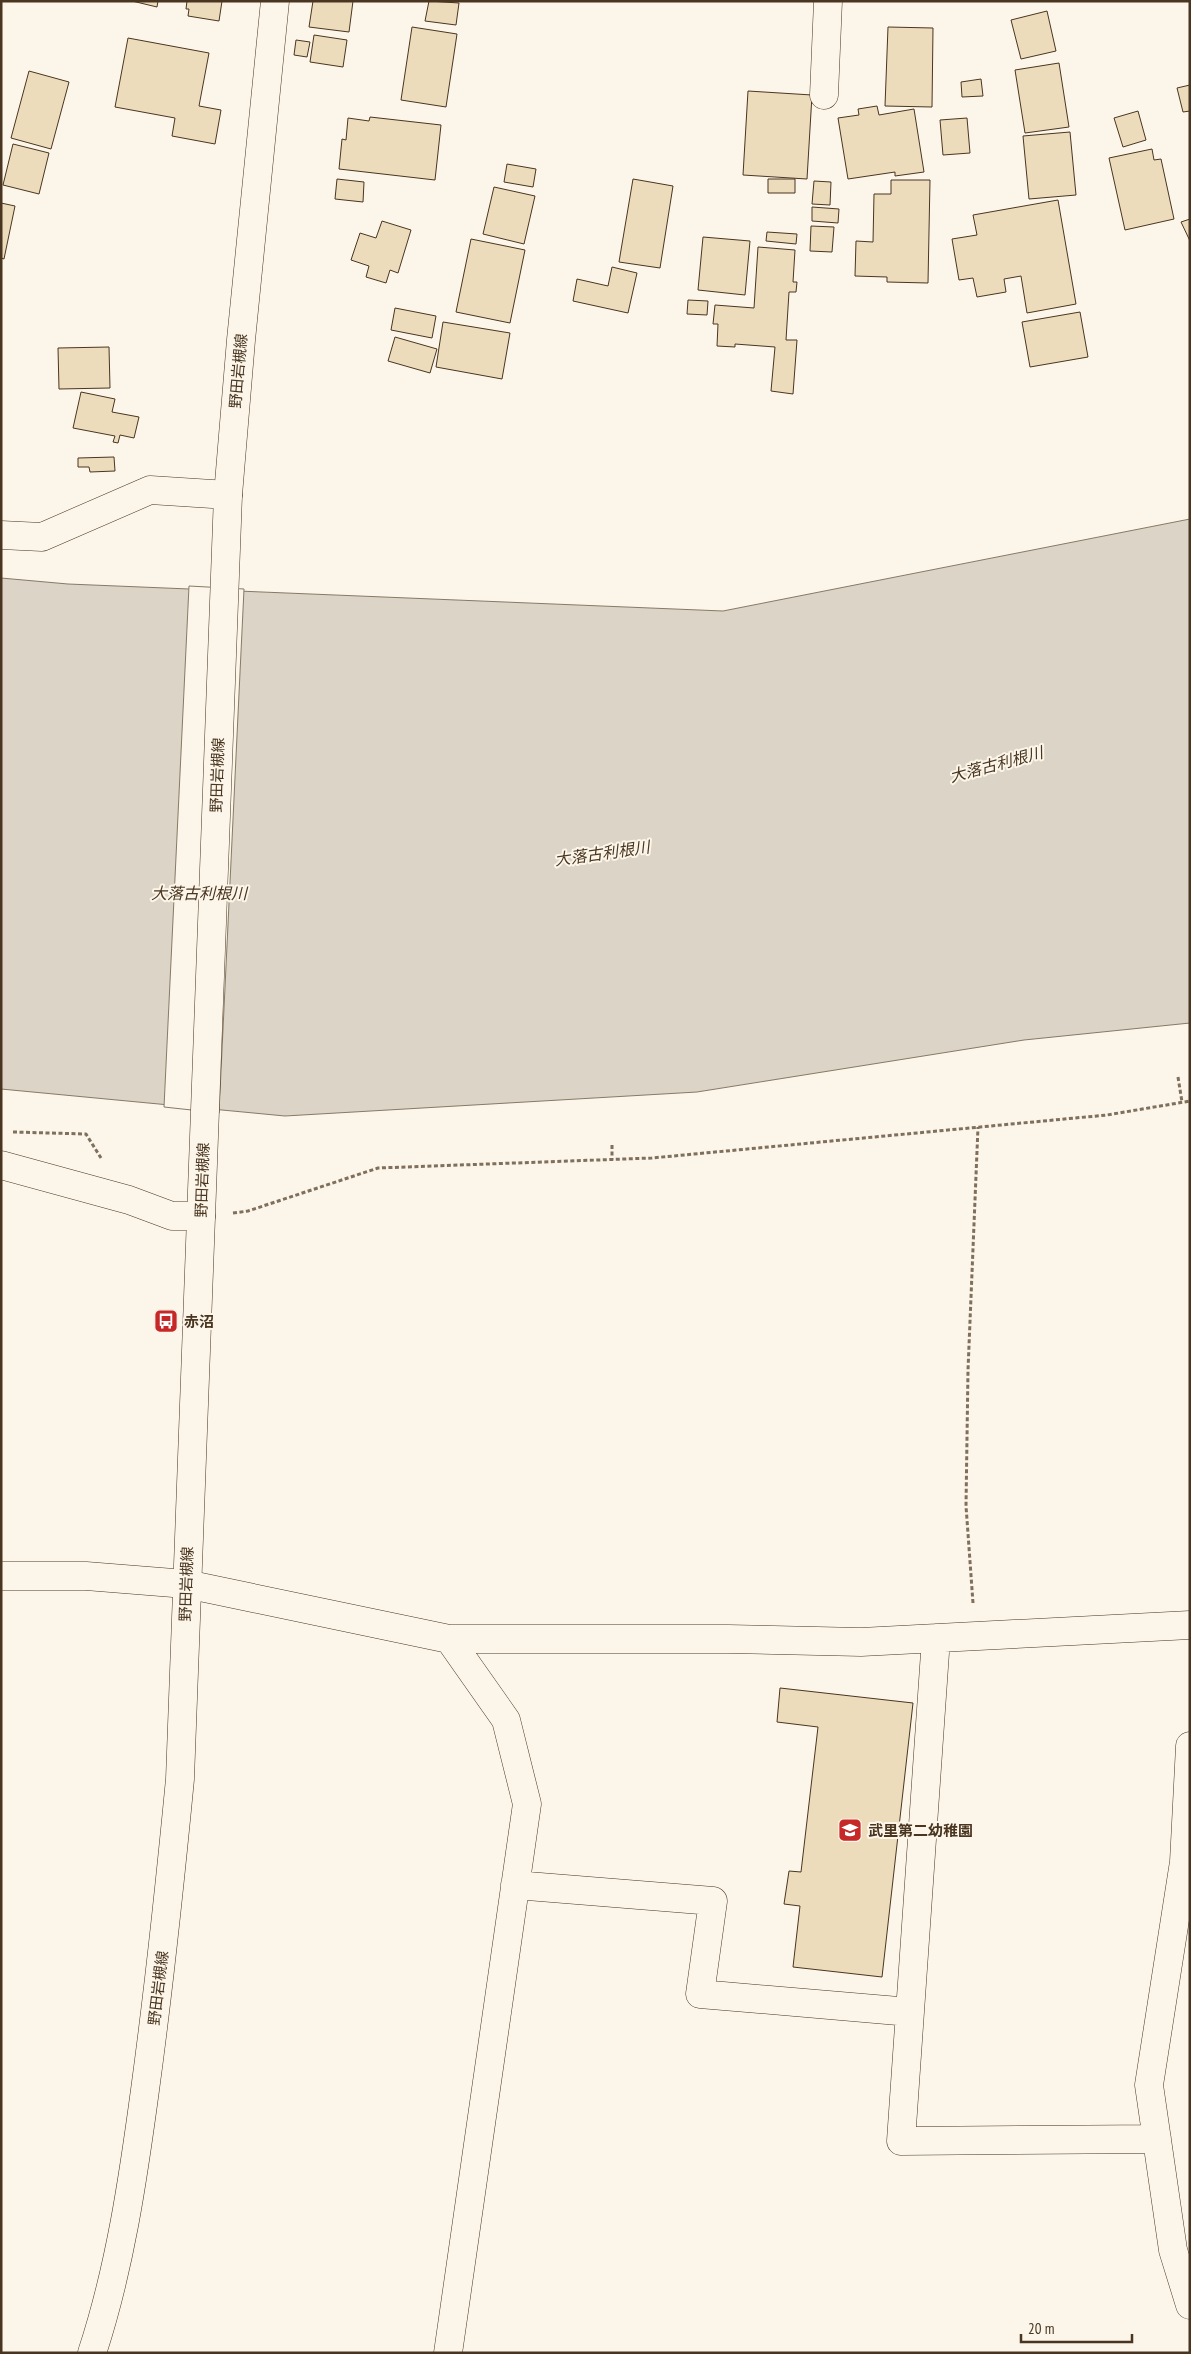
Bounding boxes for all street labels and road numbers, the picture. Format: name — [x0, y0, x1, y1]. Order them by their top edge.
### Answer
street label: 野田岩槻線 — [225, 333, 251, 409]
street label: 野田岩槻線 — [206, 737, 228, 813]
street label: 野田岩槻線 — [191, 1142, 213, 1218]
street label: 野田岩槻線 — [175, 1546, 197, 1622]
street label: 野田岩槻線 — [144, 1950, 172, 2026]

